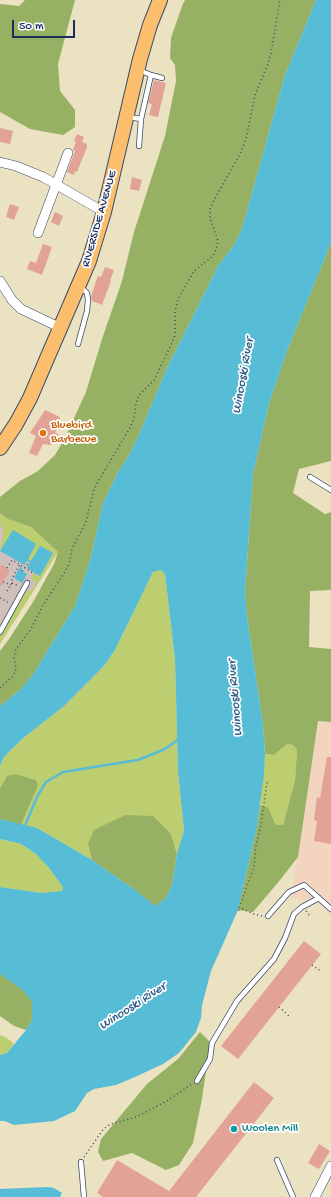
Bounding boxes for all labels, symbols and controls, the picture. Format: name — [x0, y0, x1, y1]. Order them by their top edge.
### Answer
scale bar — [14, 12, 77, 38]
text: 50 m — [19, 20, 44, 34]
street label: RIVERSIDE AVENUE — [79, 169, 121, 269]
water label: Winooski River — [230, 337, 258, 415]
place label: Bluebird Barbecue — [51, 419, 96, 447]
marker: Bluebird Barbecue — [38, 428, 48, 438]
water label: Winooski River — [225, 659, 247, 737]
water label: Winooski River — [97, 980, 169, 1034]
place label: Woolen Mill — [242, 1122, 298, 1136]
marker: Woolen Mill — [229, 1124, 239, 1134]

